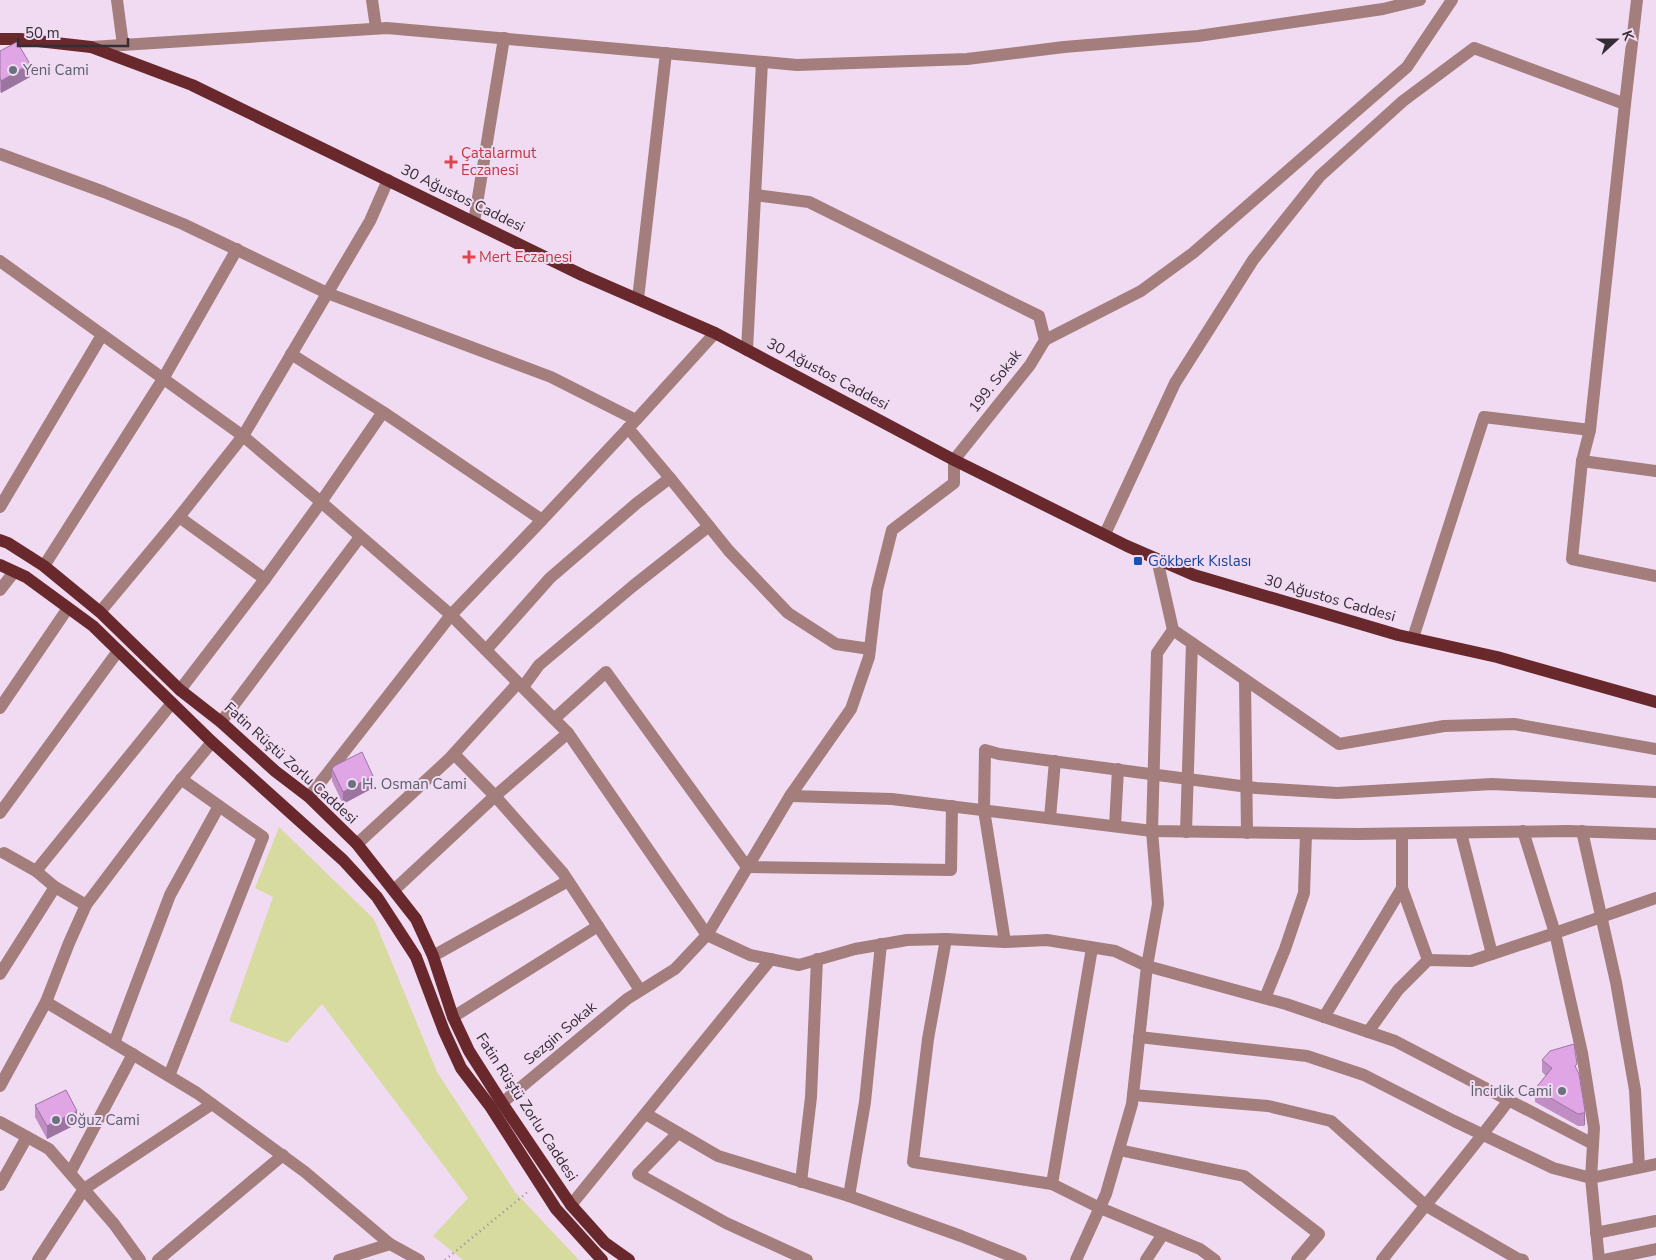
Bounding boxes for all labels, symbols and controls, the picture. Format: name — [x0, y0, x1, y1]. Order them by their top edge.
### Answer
scale bar — [18, 15, 128, 47]
north arrow — [1591, 15, 1641, 65]
text: 50 m — [25, 23, 60, 43]
text: K — [1617, 28, 1638, 44]
place label: Yeni Cami — [22, 60, 89, 80]
marker: Yeni Cami — [7, 64, 19, 76]
place label: Çatalarmut Eczanesi — [461, 143, 537, 180]
marker: Çatalarmut Eczanesi — [445, 156, 457, 168]
street label: 30 Ağustos Caddesi — [398, 159, 528, 237]
place label: Mert Eczanesi — [479, 247, 572, 267]
marker: Mert Eczanesi — [463, 251, 475, 263]
street label: 30 Ağustos Caddesi — [763, 333, 893, 415]
street label: 199. Sokak — [964, 345, 1026, 417]
place label: Gökberk Kıslası — [1148, 551, 1251, 571]
marker: Gökberk Kıslası — [1132, 555, 1144, 567]
street label: 30 Ağustos Caddesi — [1262, 570, 1398, 626]
street label: Fatin Rüştü Zorlu Caddesi — [220, 698, 362, 828]
place label: H. Osman Cami — [362, 774, 467, 794]
marker: H. Osman Cami — [346, 778, 358, 790]
street label: Sezgin Sokak — [519, 996, 601, 1069]
street label: Fatin Rüştü Zorlu Caddesi — [471, 1029, 583, 1185]
place label: İncirlik Cami — [1470, 1081, 1552, 1101]
marker: İncirlik Cami — [1556, 1085, 1568, 1097]
place label: Oğuz Cami — [66, 1110, 140, 1130]
marker: Oğuz Cami — [50, 1114, 62, 1126]

